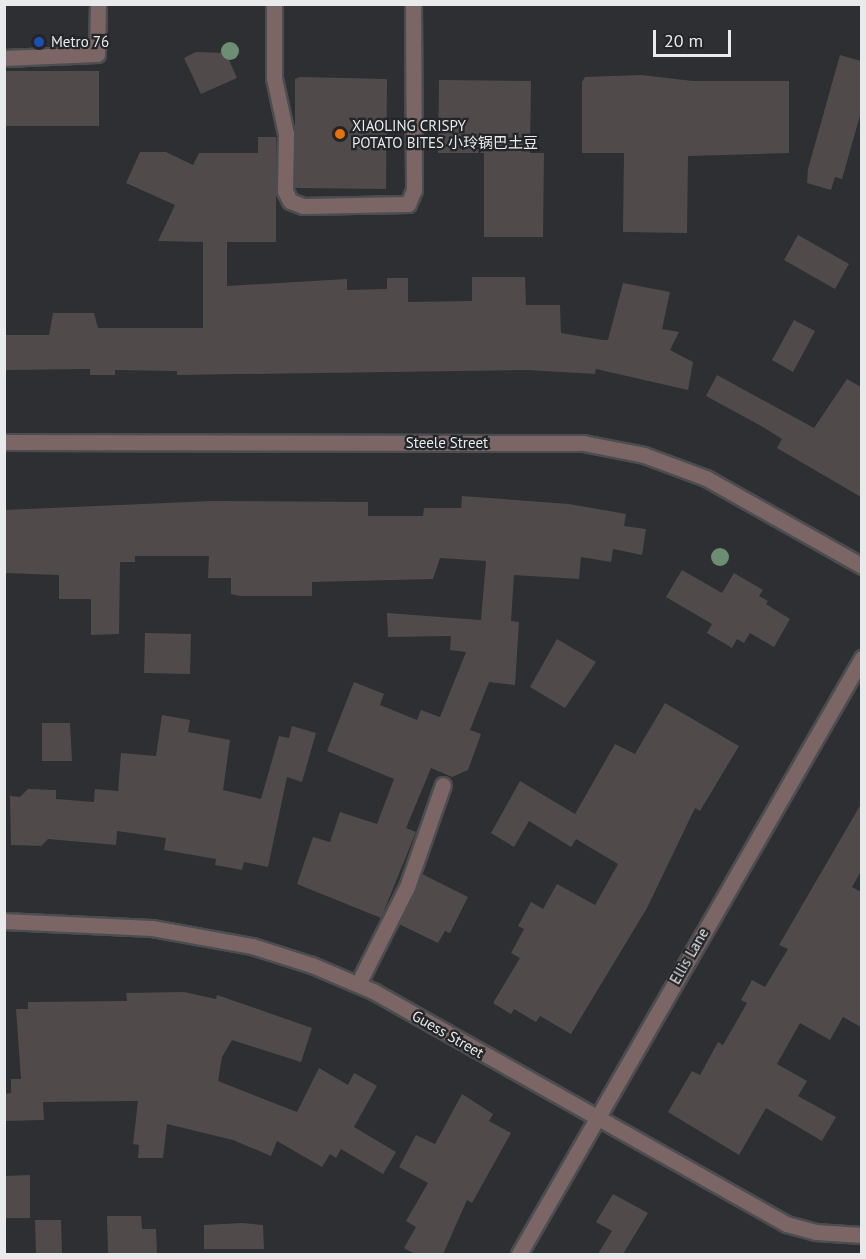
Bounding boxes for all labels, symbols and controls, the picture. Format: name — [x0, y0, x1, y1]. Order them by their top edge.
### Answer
scale bar — [656, 18, 734, 56]
text: 20 m — [664, 29, 703, 52]
place label: Metro 76 — [51, 33, 109, 51]
marker: Metro 76 — [32, 35, 46, 49]
place label: XIAOLING CRISPY POTATO BITES 小玲锅巴土豆 — [352, 116, 538, 151]
marker: XIAOLING CRISPY POTATO BITES 小玲锅巴土豆 — [333, 127, 347, 141]
street label: Steele Street — [406, 434, 488, 452]
street label: Ellis Lane — [666, 925, 712, 987]
street label: Guess Street — [409, 1006, 487, 1062]

